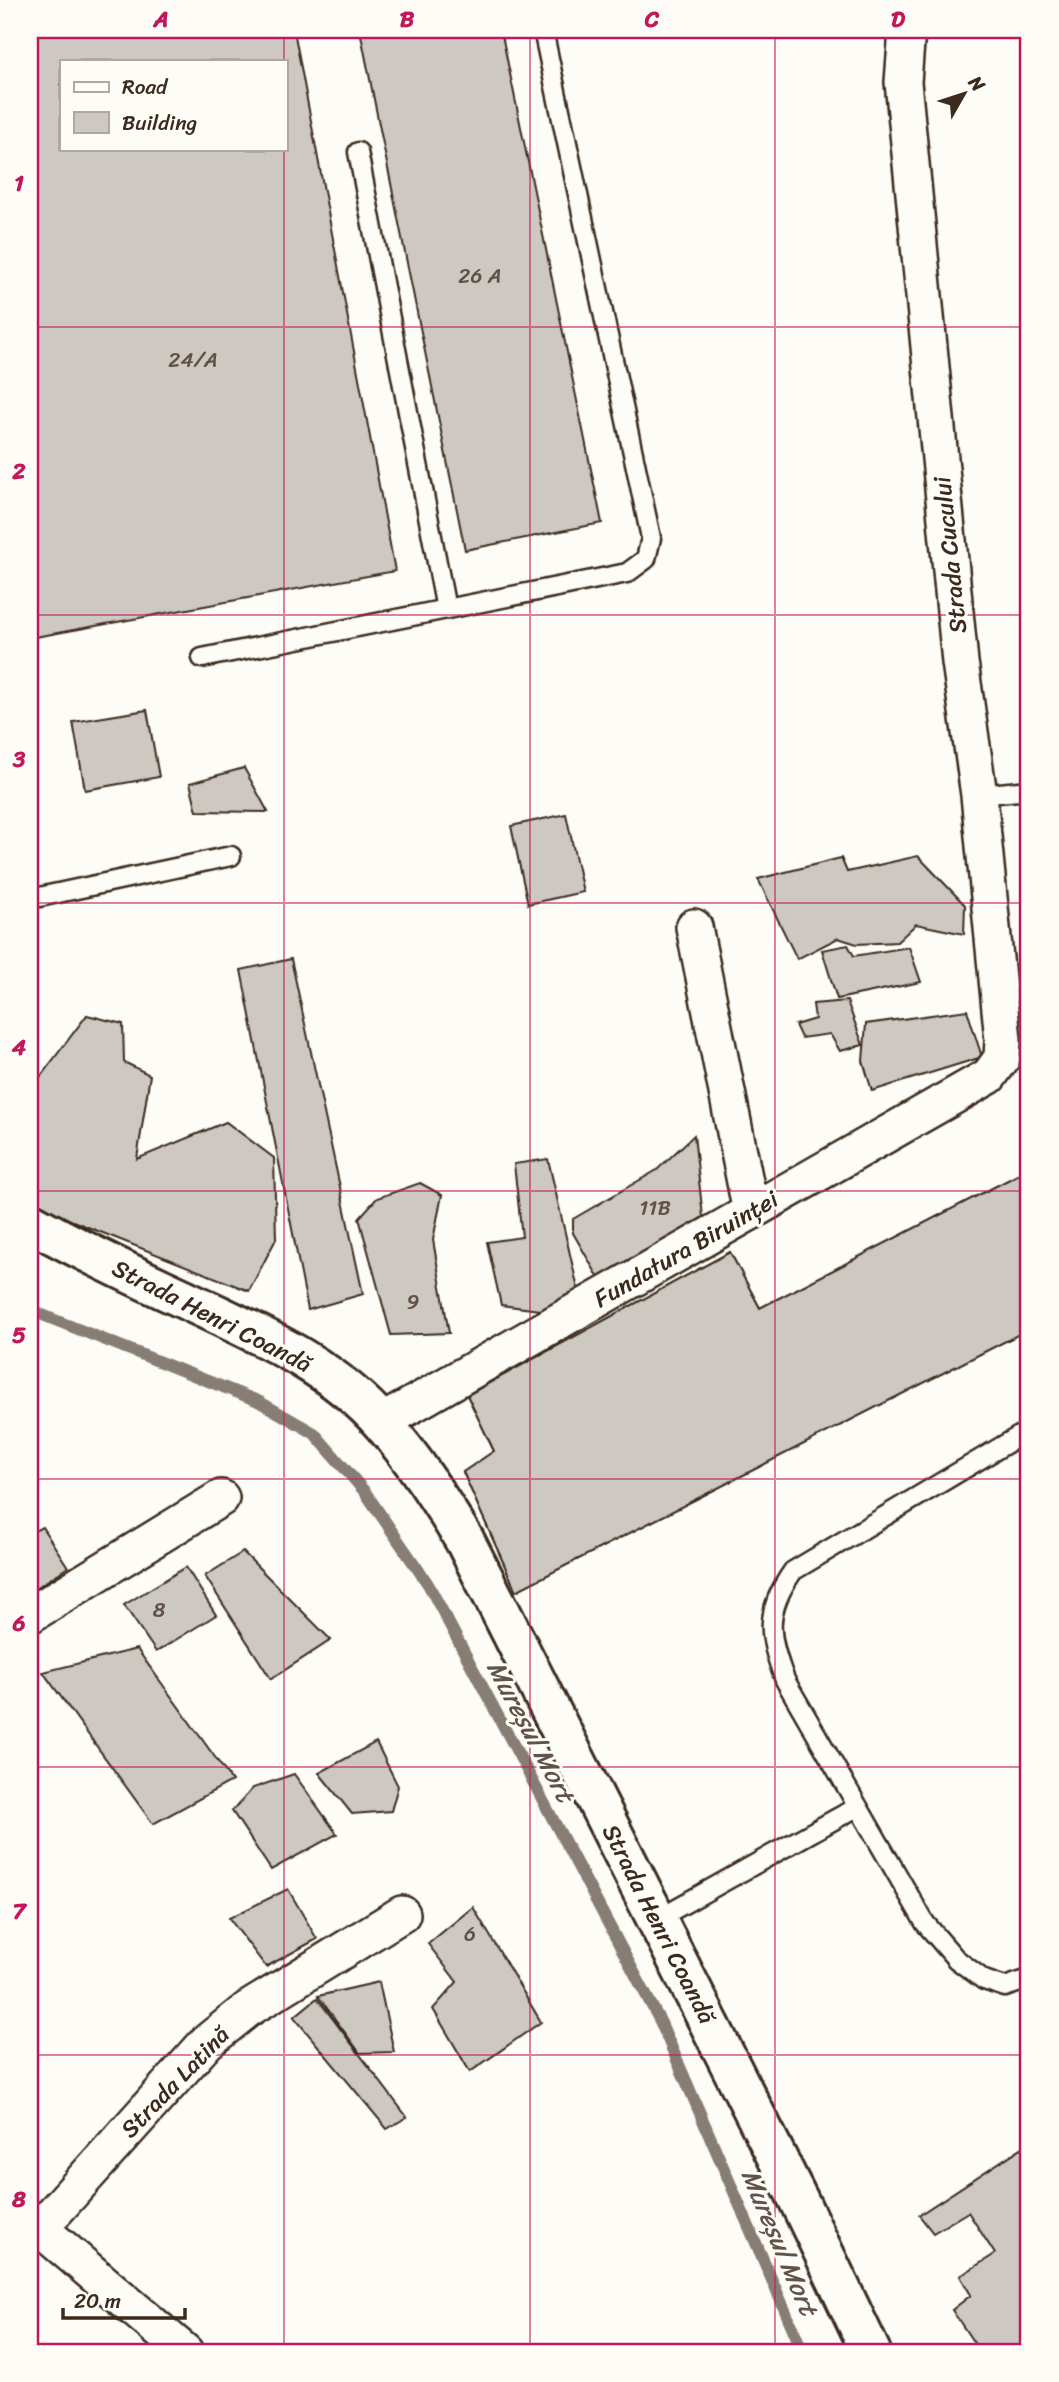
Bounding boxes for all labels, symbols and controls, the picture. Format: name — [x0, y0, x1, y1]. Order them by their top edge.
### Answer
text: A — [152, 0, 169, 40]
text: B — [400, 0, 415, 40]
text: C — [644, 0, 660, 40]
text: D — [891, 0, 906, 40]
legend — [60, 60, 287, 150]
north arrow — [930, 60, 1000, 130]
text: N — [959, 67, 994, 100]
text: Road — [122, 68, 169, 106]
text: Building — [122, 104, 198, 142]
text: 1 — [14, 163, 24, 204]
house number: 26 A — [458, 257, 502, 295]
house number: 24/A — [168, 341, 218, 379]
text: 2 — [11, 451, 26, 492]
street label: Strada Cucului — [921, 474, 979, 635]
text: 3 — [12, 739, 26, 780]
text: 4 — [11, 1027, 27, 1068]
street label: Fundatura Biruinței — [586, 1179, 787, 1319]
house number: 11B — [639, 1189, 671, 1227]
street label: Strada Henri Coandă — [105, 1247, 320, 1385]
house number: 9 — [407, 1283, 420, 1321]
text: 5 — [12, 1315, 26, 1356]
house number: 8 — [153, 1591, 166, 1629]
text: 6 — [11, 1603, 26, 1644]
water label: Mureșul Mort — [474, 1651, 589, 1813]
street label: Strada Henri Coandă — [590, 1817, 728, 2032]
text: 7 — [12, 1891, 27, 1932]
house number: 6 — [464, 1915, 476, 1953]
street label: Strada Latină — [110, 2015, 241, 2148]
water label: Mureșul Mort — [728, 2161, 833, 2325]
text: 8 — [11, 2179, 26, 2220]
scale bar — [63, 2277, 186, 2321]
text: 20 m — [74, 2282, 121, 2320]

